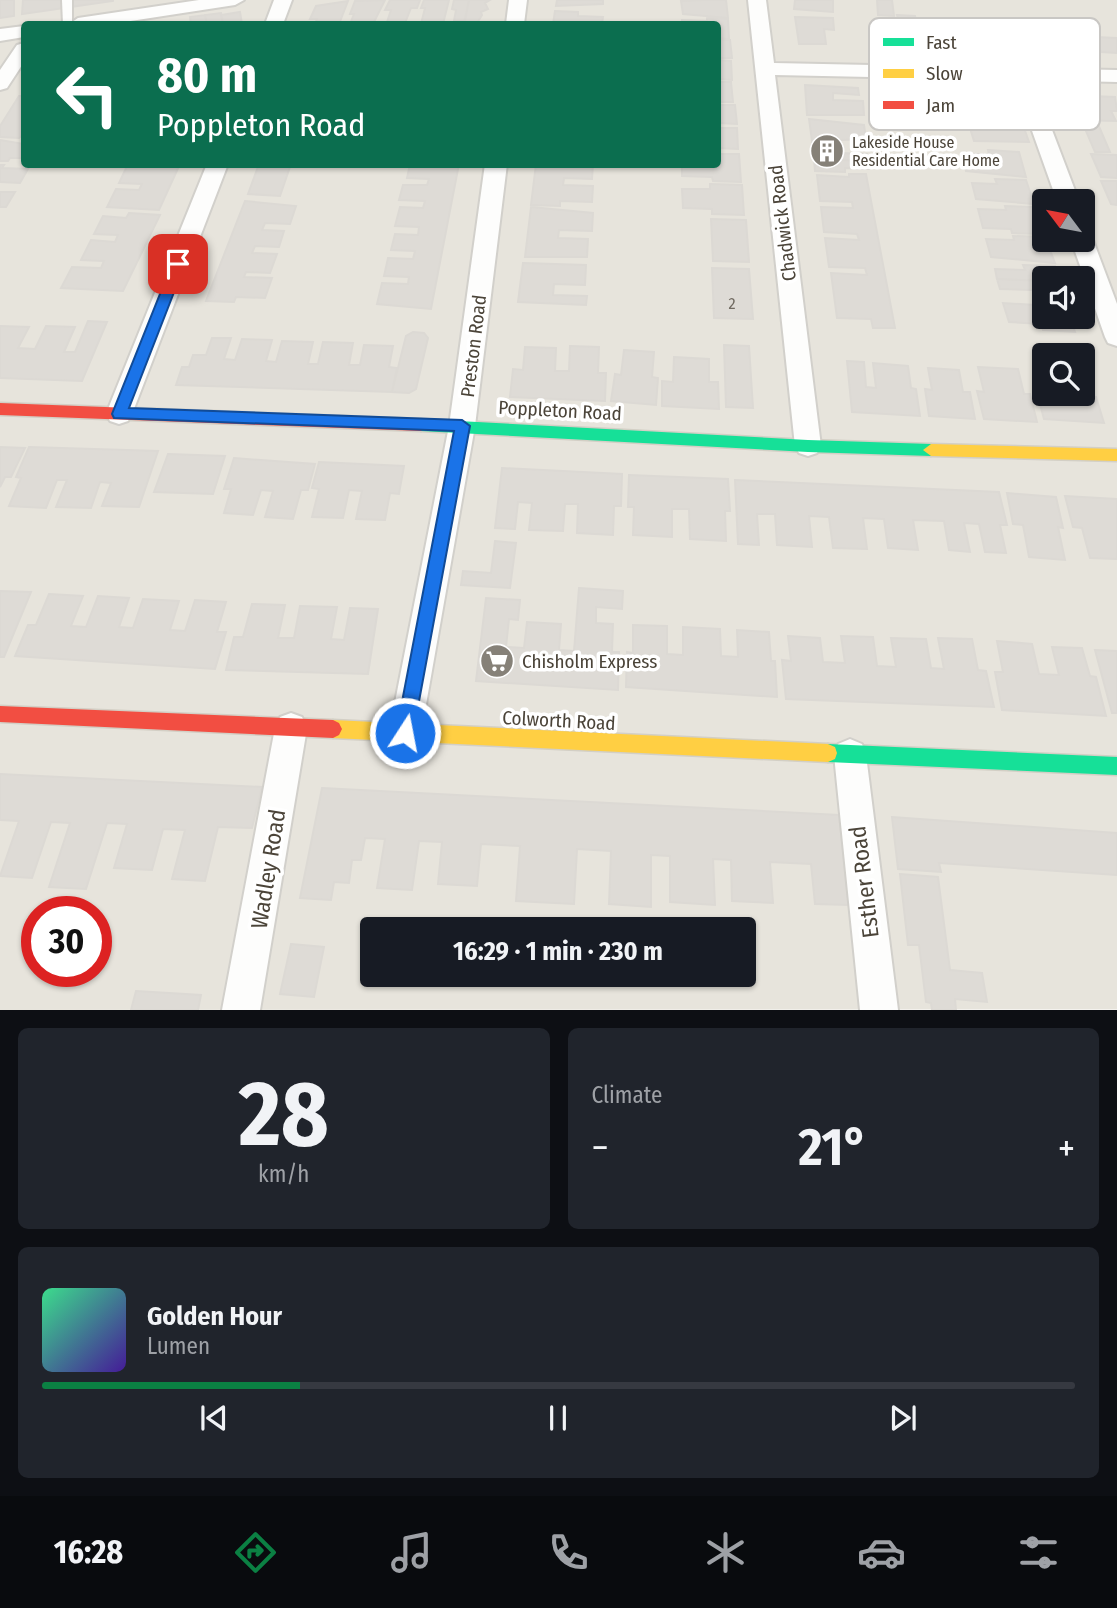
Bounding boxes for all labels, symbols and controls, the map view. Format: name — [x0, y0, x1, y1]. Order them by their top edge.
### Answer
legend — [869, 18, 1100, 130]
text: Fast — [926, 31, 957, 54]
text: 80 m — [157, 46, 257, 105]
icon: left — [42, 49, 133, 140]
text: Slow — [926, 62, 963, 85]
text: Jam — [926, 94, 955, 117]
text: Poppleton Road — [157, 106, 365, 144]
building icon: Lakeside House Residential Care Home — [808, 132, 846, 170]
place label: Lakeside House Residential Care Home — [852, 133, 1000, 170]
street label: Chadwick Road — [764, 163, 801, 282]
north arrow — [1032, 189, 1096, 252]
map controls — [1032, 189, 1095, 406]
pin — [148, 234, 208, 294]
icon: arrive — [159, 245, 197, 283]
button: sound — [1032, 266, 1095, 329]
street label: Preston Road — [456, 294, 491, 399]
house number: 2 — [728, 294, 736, 313]
button: search — [1032, 343, 1095, 406]
street label: Poppleton Road — [498, 396, 622, 425]
supermarket icon: Chisholm Express — [478, 642, 516, 680]
place label: Chisholm Express — [522, 650, 657, 673]
position arrow — [368, 696, 442, 770]
street label: Colworth Road — [502, 706, 616, 735]
street label: Wadley Road — [245, 807, 291, 931]
street label: Esther Road — [843, 824, 885, 940]
speed limit sign: 30 — [21, 896, 112, 987]
text: 16:29 · 1 min · 230 m — [453, 936, 663, 967]
text: 28 — [239, 1060, 329, 1169]
text: Climate — [592, 1081, 662, 1109]
text: 21° — [798, 1116, 868, 1179]
text: − — [592, 1125, 609, 1171]
text: + — [1058, 1125, 1075, 1171]
text: km/h — [258, 1160, 309, 1188]
text: Golden Hour — [147, 1301, 282, 1332]
text: Lumen — [147, 1332, 210, 1360]
icon: previous — [195, 1399, 233, 1437]
icon: pause — [539, 1399, 577, 1437]
icon: next — [884, 1399, 922, 1437]
icon: directions — [231, 1528, 280, 1577]
icon: music — [387, 1528, 436, 1577]
icon: phone — [544, 1528, 593, 1577]
icon: climate — [701, 1528, 750, 1577]
icon: car — [857, 1528, 906, 1577]
icon: filters — [1014, 1528, 1063, 1577]
text: 16:28 — [54, 1533, 123, 1571]

